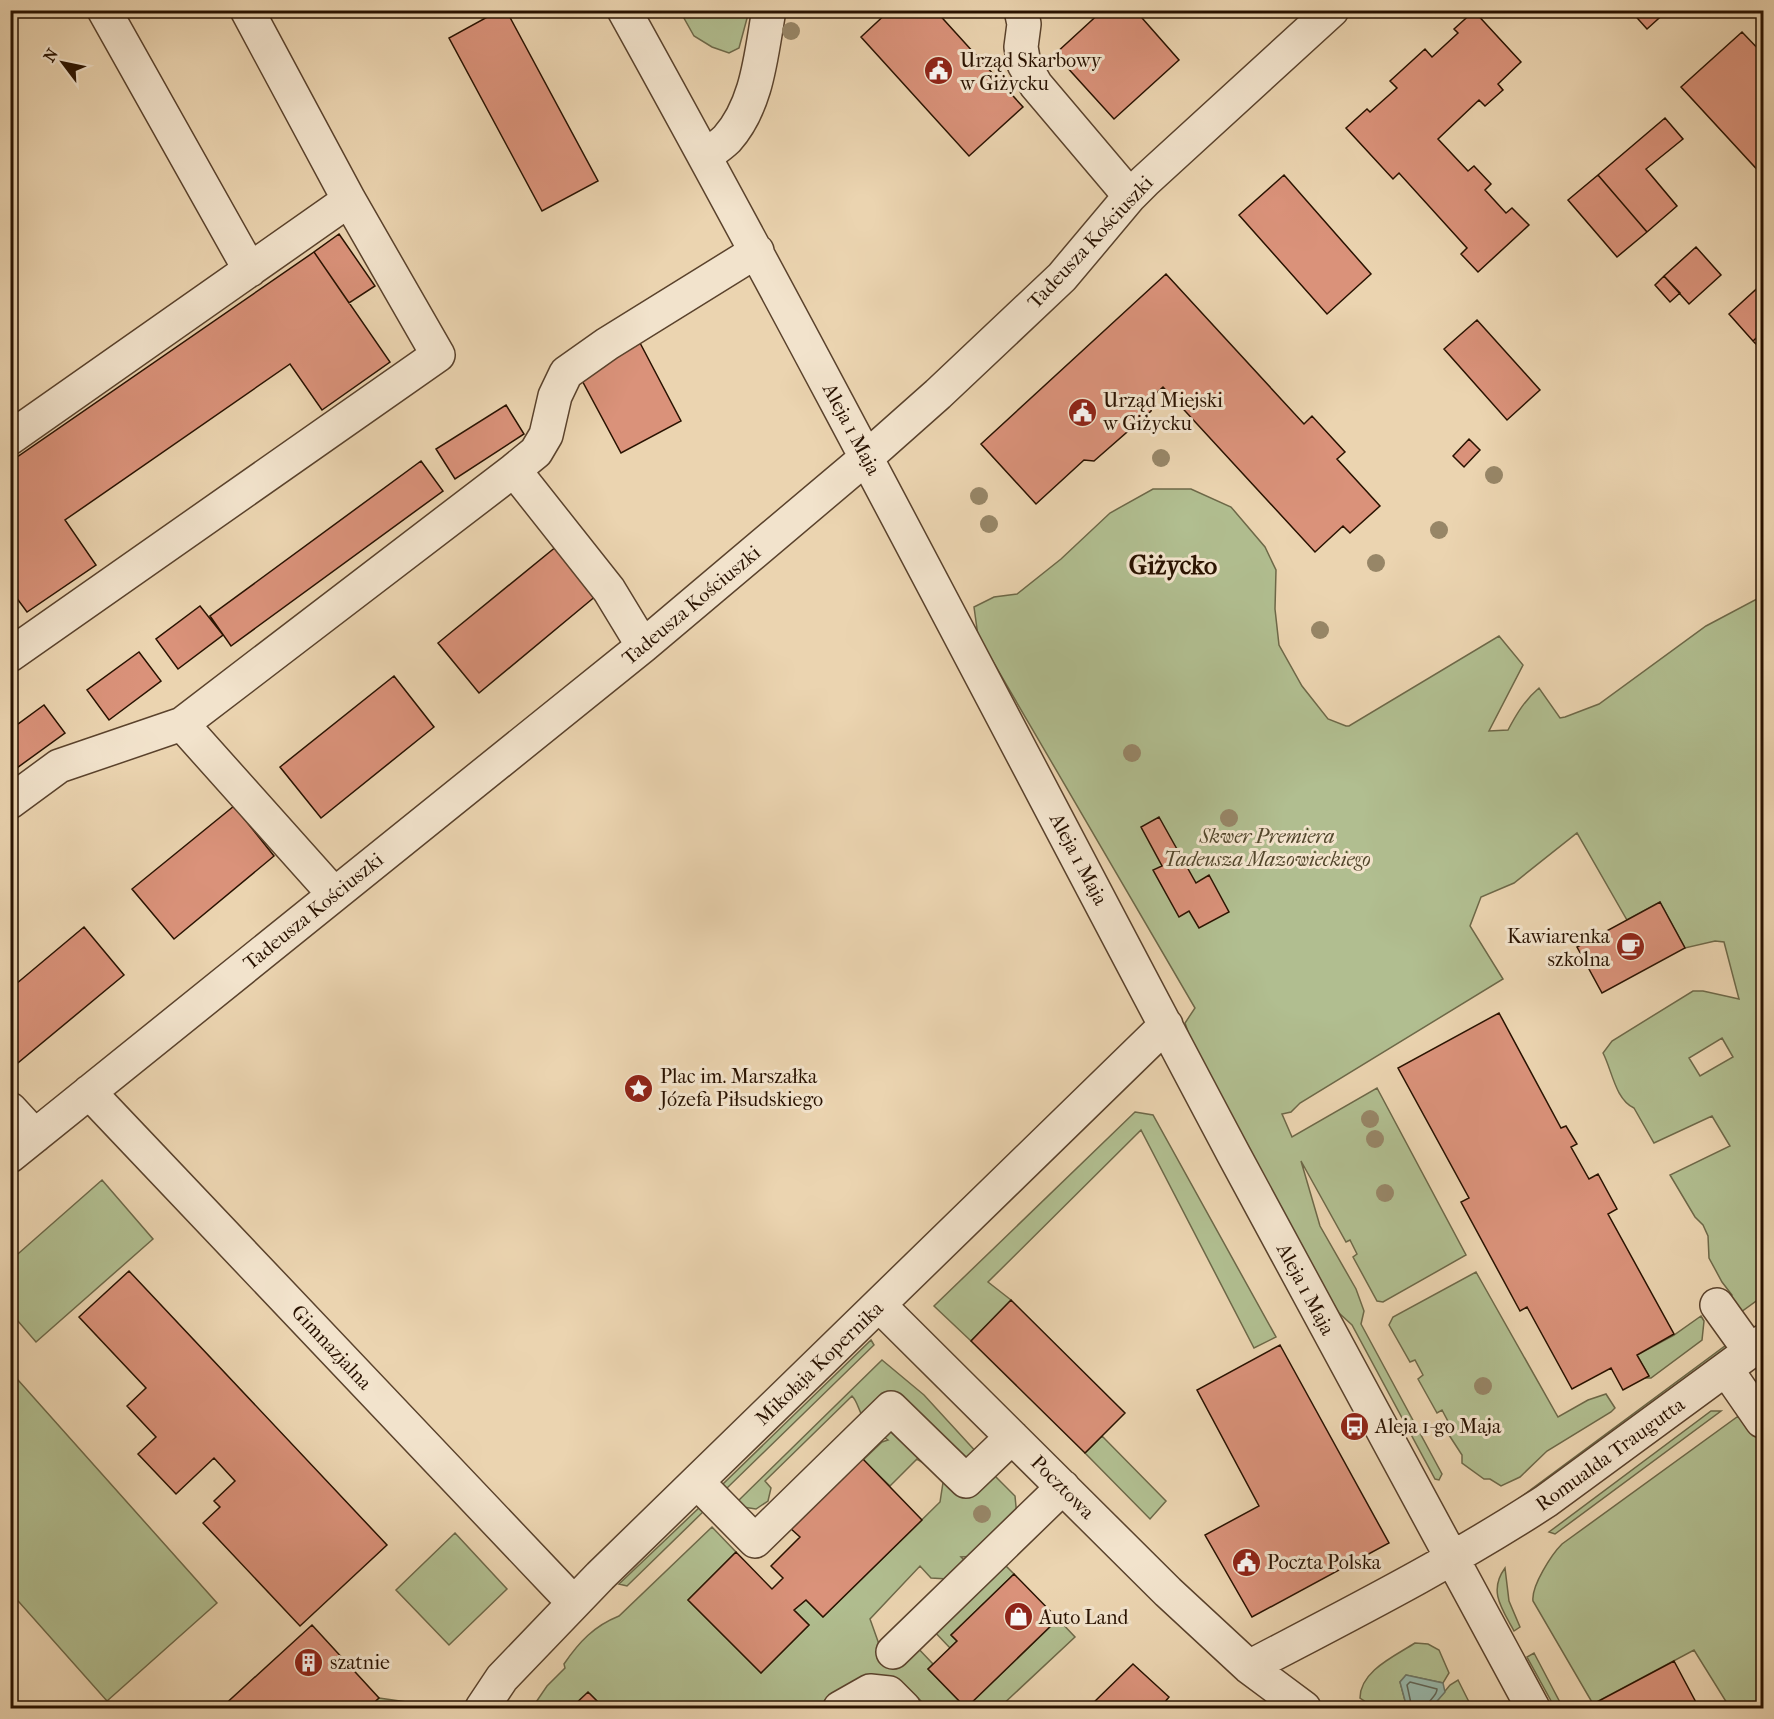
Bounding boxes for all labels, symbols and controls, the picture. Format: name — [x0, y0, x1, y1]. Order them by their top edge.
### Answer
north arrow — [33, 33, 93, 93]
text: N — [39, 44, 62, 65]
place label: Urząd Skarbowy w Giżycku — [959, 49, 1103, 95]
public building icon: Urząd Skarbowy w Giżycku — [923, 55, 955, 87]
street label: Tadeusza Kościuszki — [1023, 171, 1158, 313]
street label: Aleja 1 Maja — [817, 379, 886, 480]
place label: Urząd Miejski w Giżycku — [1102, 389, 1223, 435]
public building icon: Urząd Miejski w Giżycku — [1066, 396, 1098, 428]
street label: Tadeusza Kościuszki — [618, 541, 765, 670]
district label: Giżycko — [1129, 550, 1217, 581]
street label: Aleja 1 Maja — [1044, 809, 1113, 910]
park label: Skwer Premiera Tadeusza Mazowieckiego — [1163, 825, 1371, 871]
street label: Tadeusza Kościuszki — [239, 848, 388, 975]
place label: Kawiarenka szkolna — [1507, 925, 1611, 971]
cafe icon: Kawiarenka szkolna — [1615, 931, 1647, 963]
place label: Plac im. Marszałka Józefa Piłsudskiego — [658, 1065, 823, 1111]
place icon: Plac im. Marszałka Józefa Piłsudskiego — [623, 1072, 655, 1104]
street label: Aleja 1 Maja — [1271, 1239, 1340, 1340]
street label: Mikołaja Kopernika — [751, 1296, 888, 1430]
street label: Gimnazjalna — [287, 1300, 377, 1395]
street label: Romualda Traugutta — [1532, 1392, 1690, 1516]
bus stop icon: Aleja 1-go Maja — [1338, 1410, 1370, 1442]
place label: Aleja 1-go Maja — [1374, 1415, 1502, 1438]
street label: Pocztowa — [1026, 1451, 1100, 1524]
public building icon: Poczta Polska — [1230, 1546, 1262, 1578]
place label: Poczta Polska — [1267, 1551, 1382, 1574]
shop icon: Auto Land — [1002, 1601, 1034, 1633]
place label: Auto Land — [1038, 1606, 1129, 1629]
building icon: szatnie — [293, 1646, 325, 1678]
place label: szatnie — [330, 1651, 390, 1674]

